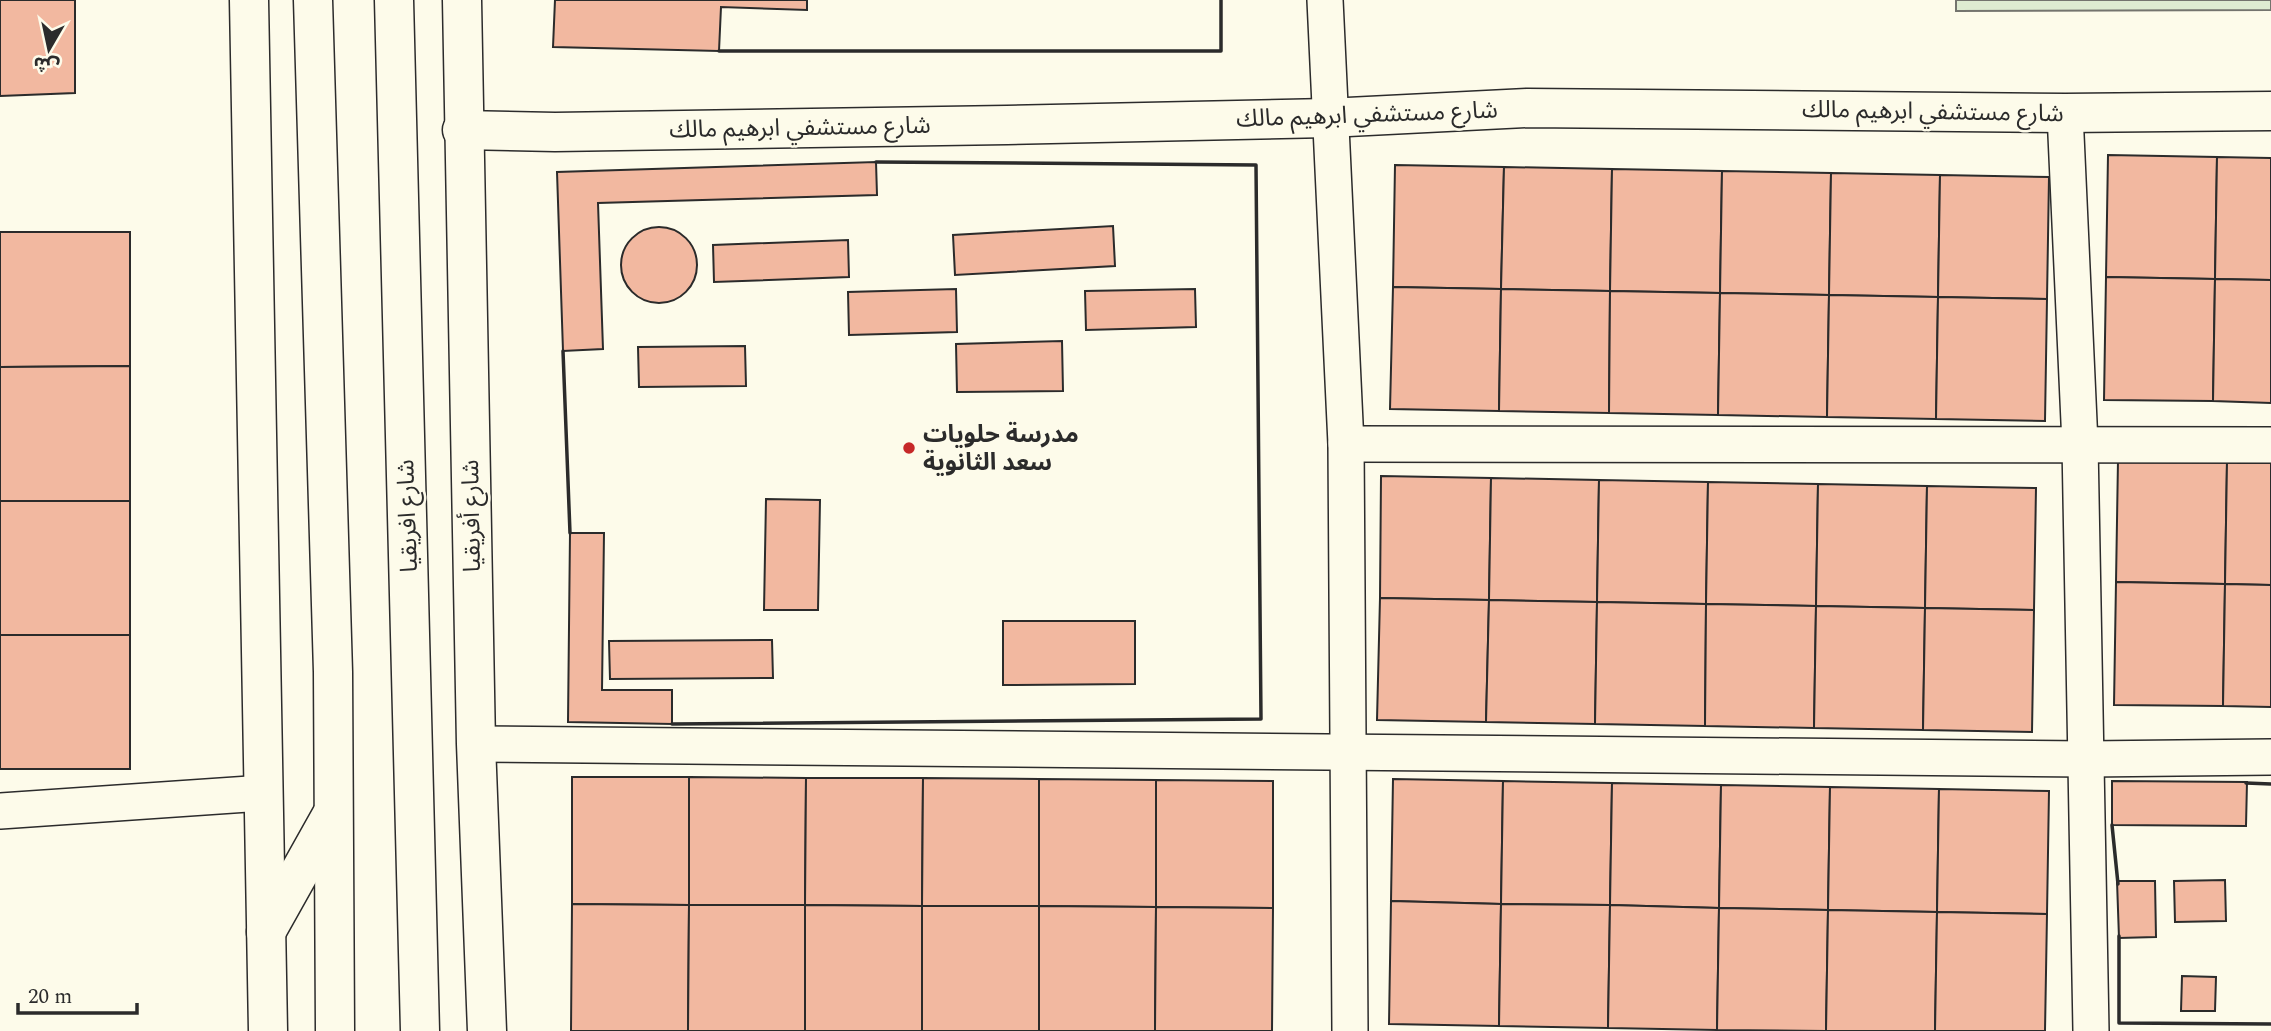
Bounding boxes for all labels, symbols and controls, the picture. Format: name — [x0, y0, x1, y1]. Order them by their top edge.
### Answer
north arrow — [14, 14, 84, 84]
text: ش — [31, 48, 62, 81]
street label: شارع مستشفي ابرهيم مالك — [1236, 92, 1498, 138]
street label: شارع مستشفي ابرهيم مالك — [1802, 92, 2064, 132]
street label: شارع مستشفي ابرهيم مالك — [669, 108, 931, 148]
place label: مدرسة حلويات سعد الثانوية — [923, 417, 1079, 481]
marker: مدرسة حلويات سعد الثانوية — [901, 440, 917, 456]
street label: شارع افريقيا — [388, 459, 428, 573]
street label: شارع أفريقيا — [453, 459, 491, 573]
scale bar — [18, 972, 136, 1016]
text: 20 m — [28, 981, 72, 1013]

